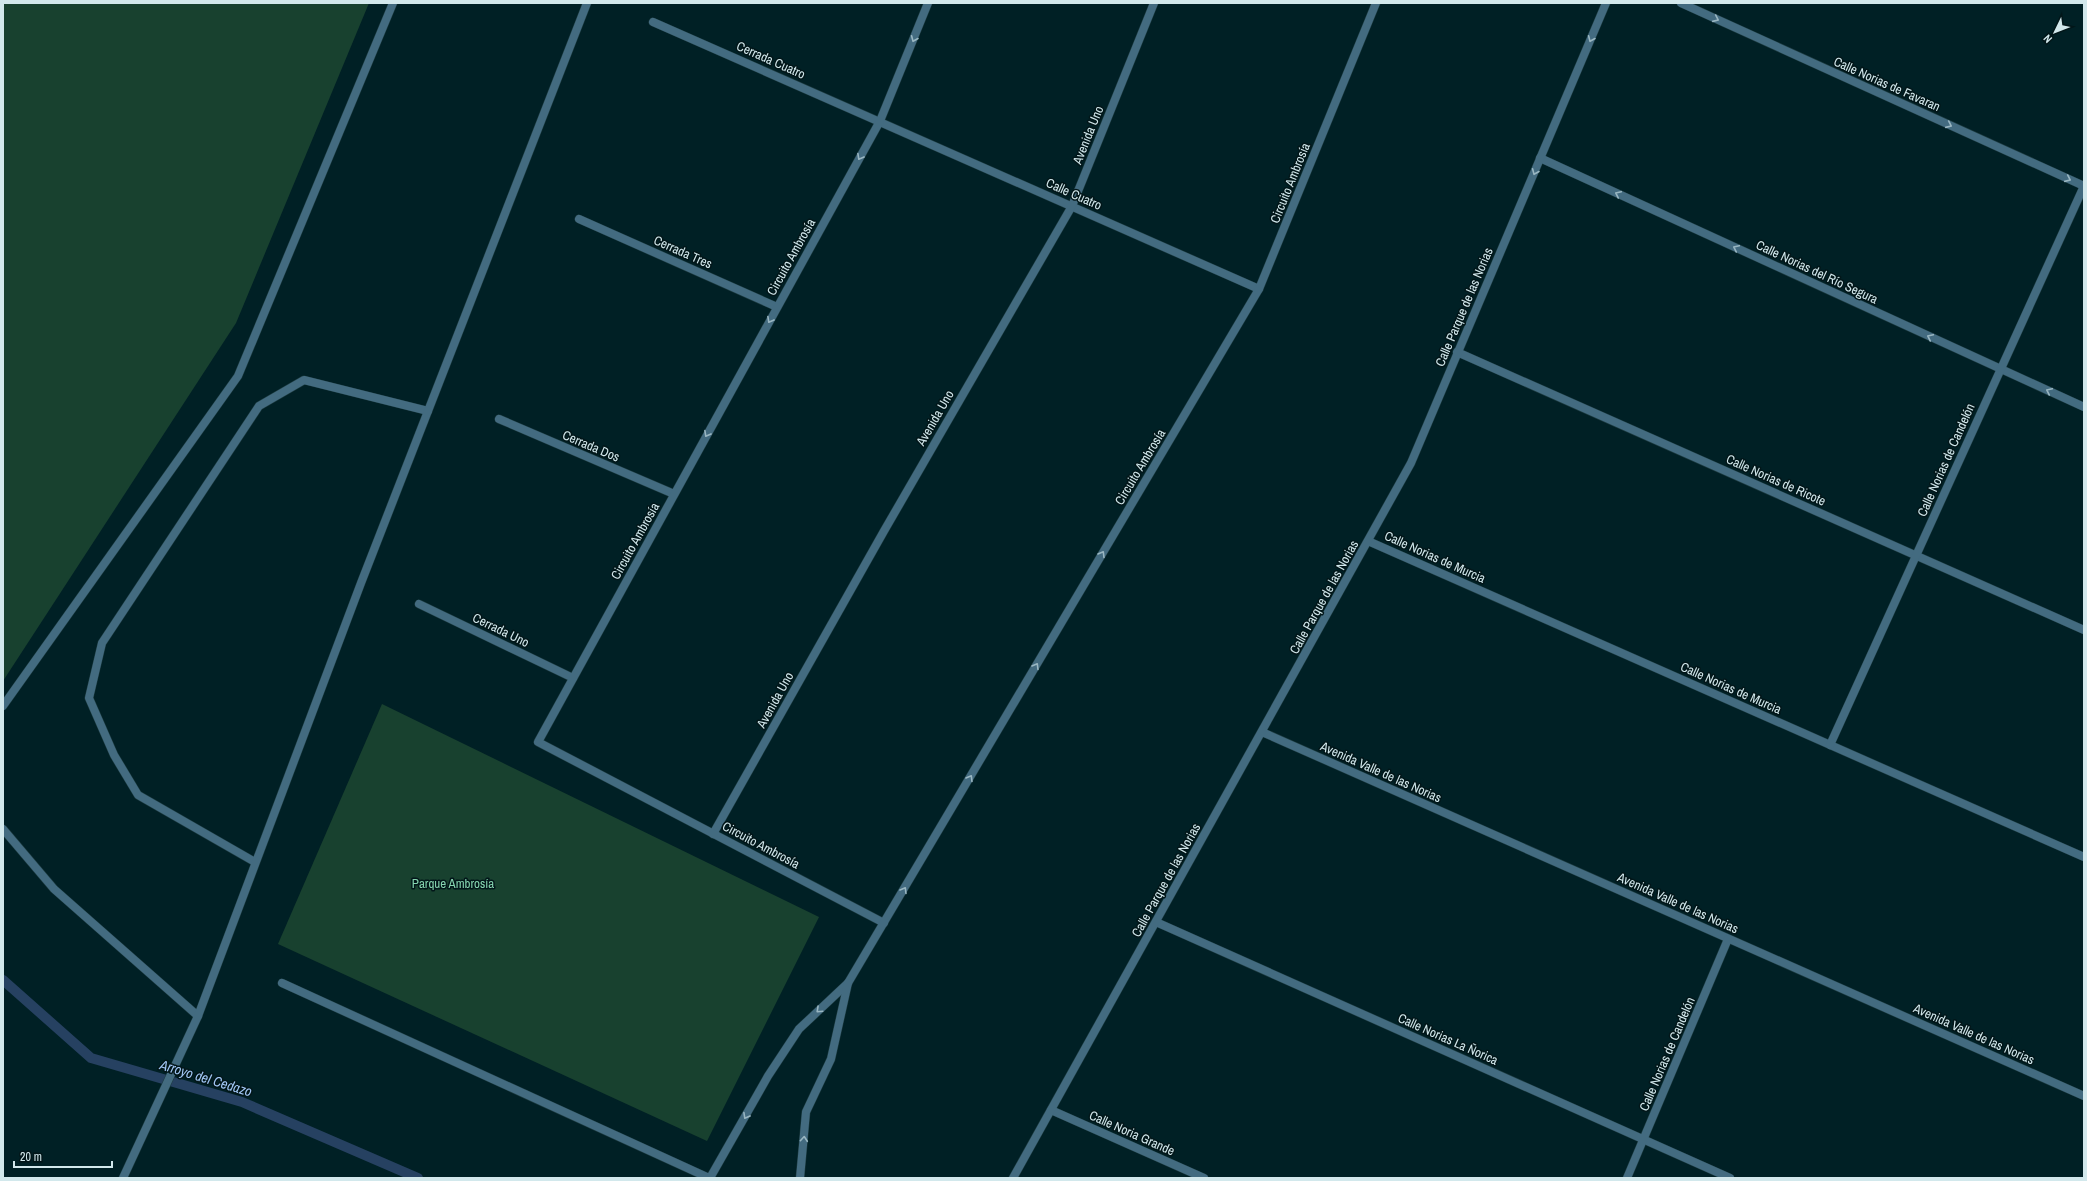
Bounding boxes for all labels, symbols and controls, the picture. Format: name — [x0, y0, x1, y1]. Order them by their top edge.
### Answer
north arrow — [2035, 12, 2075, 52]
one-way arrow — [1712, 14, 1720, 22]
text: N — [2040, 32, 2055, 46]
one-way arrow — [910, 35, 918, 42]
one-way arrow — [1587, 35, 1595, 42]
street label: Cerrada Cuatro — [734, 37, 808, 83]
street label: Calle Norias de Favaran — [1831, 53, 1943, 115]
street label: Avenida Uno — [1068, 103, 1107, 168]
one-way arrow — [1945, 120, 1953, 128]
street label: Circuito Ambrosía — [1266, 140, 1314, 226]
one-way arrow — [857, 153, 864, 160]
one-way arrow — [1531, 168, 1539, 175]
street label: Calle Cuatro — [1043, 174, 1105, 214]
one-way arrow — [2063, 174, 2071, 182]
one-way arrow — [1614, 191, 1622, 199]
street label: Circuito Ambrosía — [763, 216, 819, 298]
street label: Cerrada Tres — [651, 232, 715, 272]
street label: Calle Norias del Río Segura — [1753, 236, 1881, 308]
street label: Calle Parque de las Norias — [1431, 245, 1497, 369]
one-way arrow — [1732, 245, 1740, 253]
one-way arrow — [767, 316, 774, 323]
one-way arrow — [1927, 334, 1935, 342]
street label: Avenida Uno — [912, 387, 958, 450]
one-way arrow — [2045, 388, 2053, 396]
street label: Calle Norias de Candelón — [1913, 401, 1979, 519]
street label: Cerrada Dos — [560, 426, 622, 466]
street label: Circuito Ambrosía — [1111, 426, 1169, 508]
one-way arrow — [705, 430, 712, 437]
street label: Calle Norias de Ricote — [1724, 450, 1829, 510]
street label: Circuito Ambrosía — [607, 500, 663, 582]
street label: Calle Norias de Murcia — [1382, 527, 1488, 587]
street label: Calle Parque de las Norias — [1286, 537, 1362, 657]
one-way arrow — [1098, 551, 1105, 558]
street label: Cerrada Uno — [470, 609, 532, 651]
street label: Calle Norias de Murcia — [1678, 658, 1784, 718]
one-way arrow — [1031, 663, 1039, 670]
street label: Avenida Uno — [752, 669, 797, 732]
street label: Avenida Valle de las Norias — [1317, 737, 1444, 806]
one-way arrow — [965, 775, 972, 782]
street label: Circuito Ambrosía — [719, 817, 803, 873]
street label: Calle Parque de las Norias — [1128, 820, 1204, 940]
street label: Avenida Valle de las Norias — [1614, 868, 1741, 937]
park label: Parque Ambrosía — [412, 875, 494, 892]
one-way arrow — [899, 887, 906, 894]
street label: Calle Norias de Candelón — [1635, 994, 1699, 1114]
street label: Avenida Valle de las Norias — [1910, 999, 2037, 1068]
one-way arrow — [816, 1005, 824, 1012]
street label: Calle Norias La Ñorica — [1395, 1009, 1501, 1069]
water label: Arroyo del Cedazo — [157, 1055, 254, 1101]
street label: Calle Noria Grande — [1087, 1107, 1177, 1159]
one-way arrow — [743, 1112, 750, 1119]
one-way arrow — [799, 1136, 808, 1142]
scale bar — [14, 1143, 112, 1169]
text: 20 m — [20, 1149, 42, 1165]

